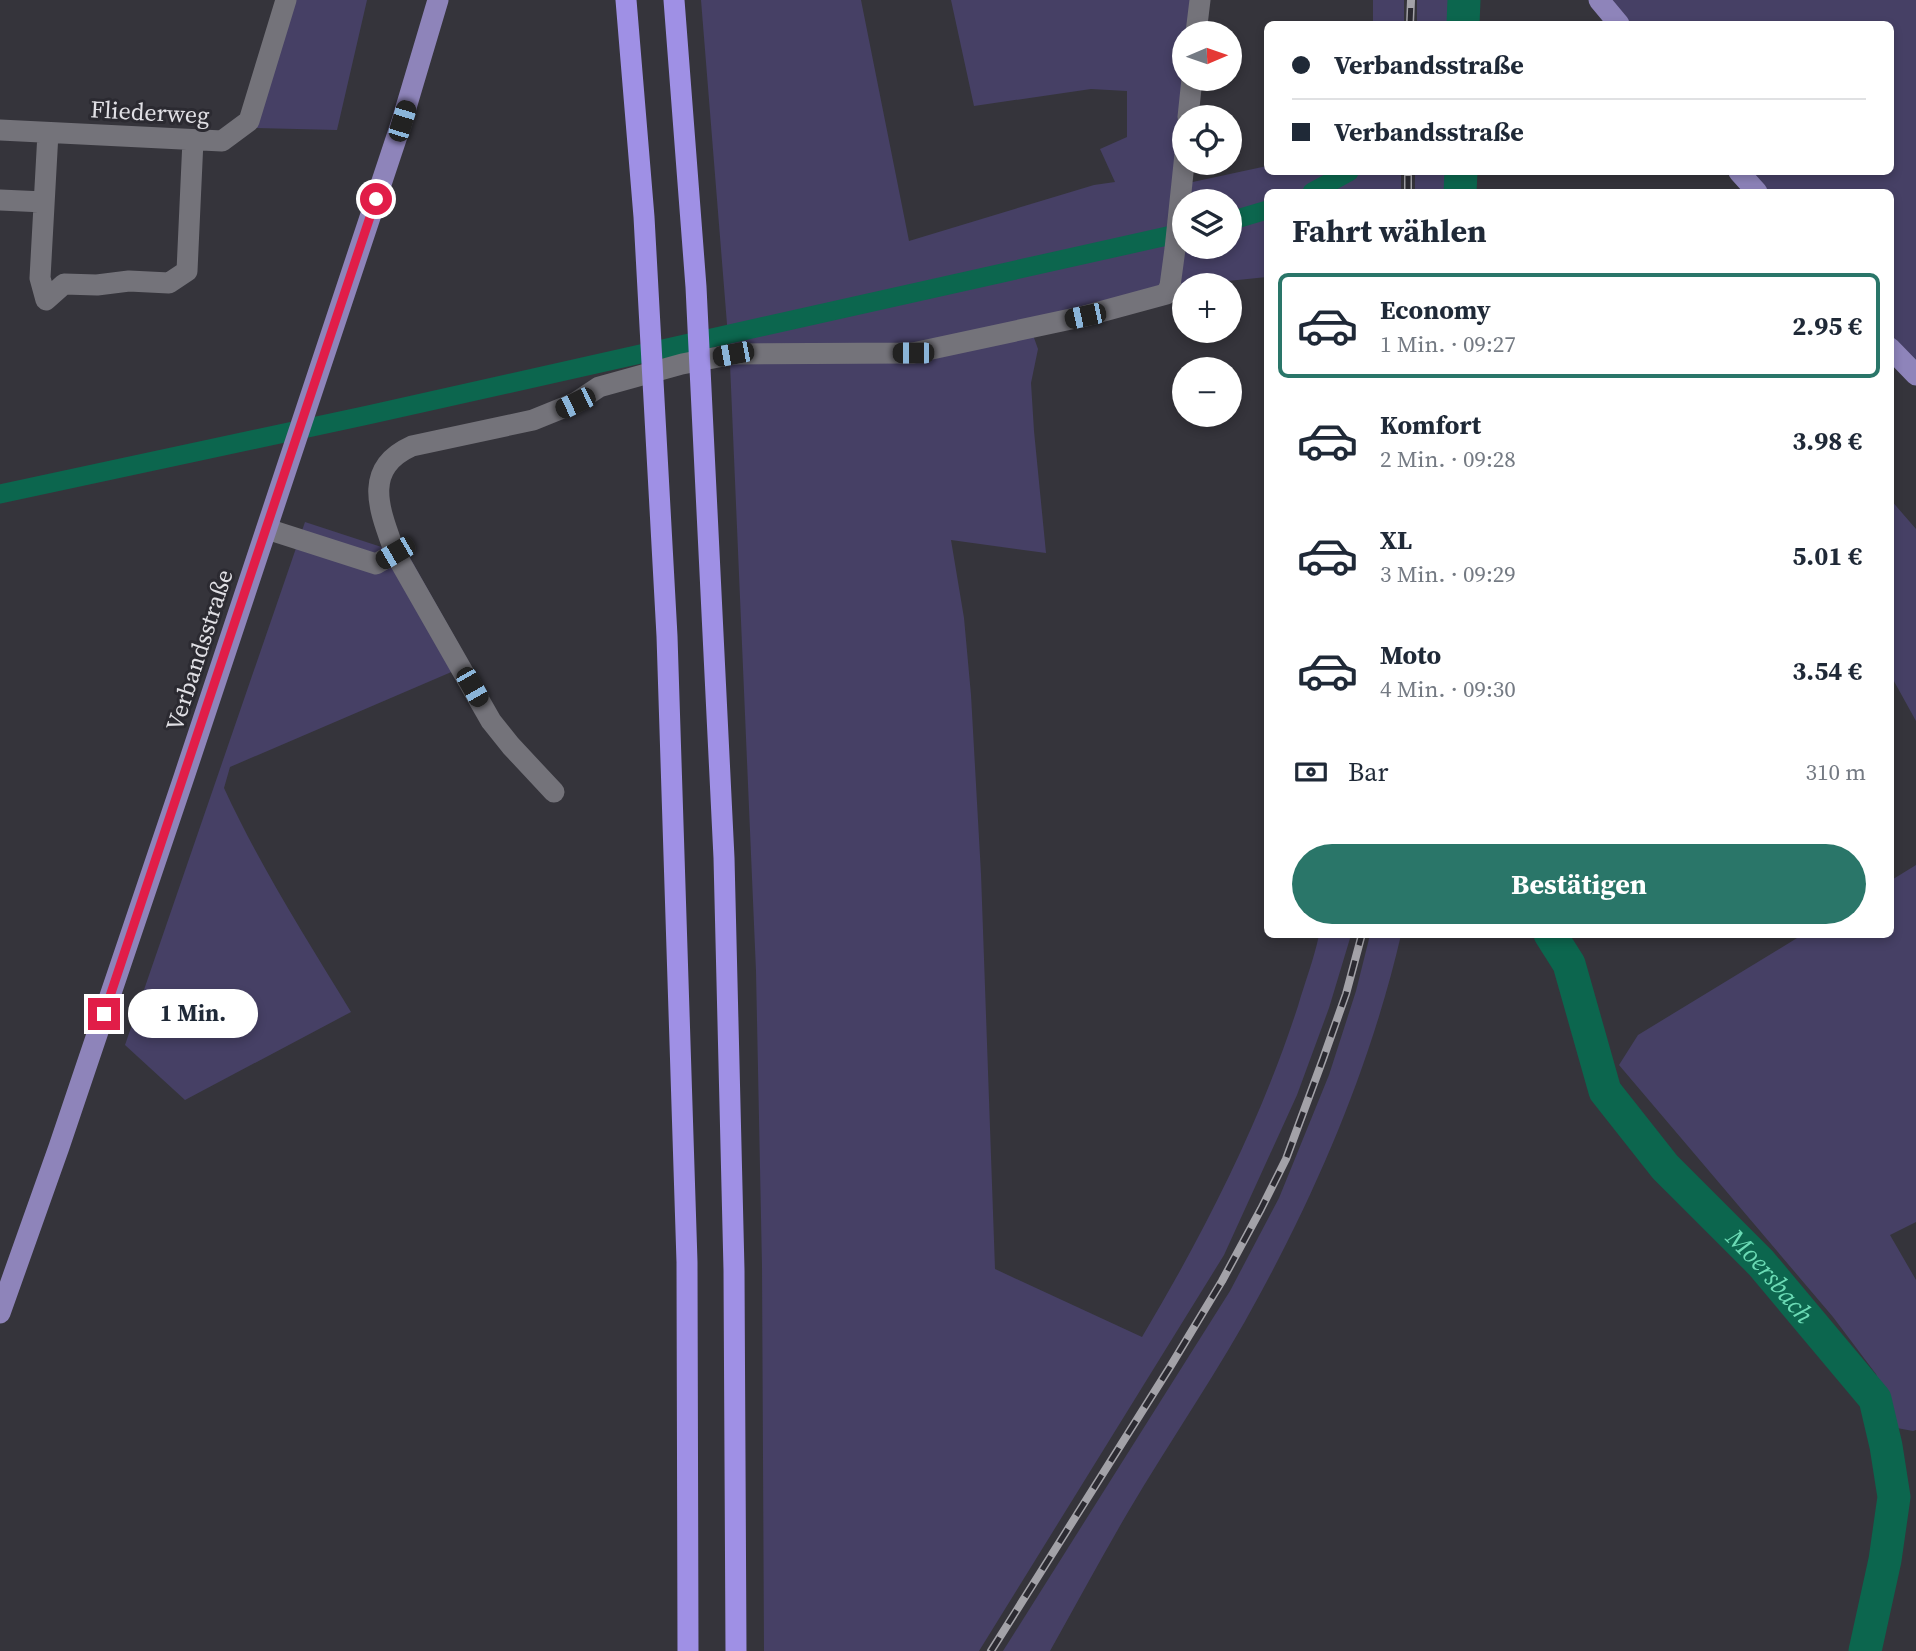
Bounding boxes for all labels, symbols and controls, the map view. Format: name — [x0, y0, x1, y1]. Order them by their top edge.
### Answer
north arrow — [1172, 21, 1242, 91]
map controls — [1172, 21, 1242, 427]
text: Verbandsstraße — [1334, 47, 1524, 83]
street label: Fliederweg — [90, 92, 210, 132]
car — [386, 98, 419, 144]
button: locate — [1172, 105, 1242, 175]
text: Verbandsstraße — [1334, 114, 1524, 150]
route start — [360, 183, 392, 215]
button: layers — [1172, 189, 1242, 259]
text: Fahrt wählen — [1292, 209, 1487, 253]
button: + — [1172, 273, 1242, 343]
text: Economy — [1380, 292, 1491, 328]
icon: car — [1296, 294, 1359, 357]
car — [1063, 301, 1108, 331]
text: 2.95 € — [1792, 308, 1862, 344]
text: 1 Min. · 09:27 — [1380, 328, 1516, 360]
car — [711, 340, 756, 368]
car — [893, 343, 935, 364]
button: − — [1172, 357, 1242, 427]
car — [552, 384, 599, 422]
text: Komfort — [1380, 407, 1481, 443]
icon: car — [1296, 409, 1359, 472]
text: 3.98 € — [1792, 423, 1862, 459]
text: 2 Min. · 09:28 — [1380, 443, 1516, 475]
text: XL — [1380, 522, 1412, 558]
icon: car — [1296, 524, 1359, 587]
car — [372, 533, 419, 573]
text: 5.01 € — [1792, 538, 1862, 574]
text: 3 Min. · 09:29 — [1380, 558, 1516, 590]
street label: Verbandsstraße — [157, 565, 241, 735]
text: Moto — [1380, 637, 1441, 673]
icon: car — [1296, 639, 1359, 702]
text: 3.54 € — [1792, 653, 1862, 689]
car — [453, 664, 492, 710]
text: 4 Min. · 09:30 — [1380, 673, 1516, 705]
icon: cash — [1292, 753, 1330, 791]
text: Bar — [1348, 754, 1388, 790]
text: 310 m — [1805, 756, 1866, 788]
button: Bestätigen — [1292, 844, 1866, 924]
callout: 1 Min. — [128, 990, 258, 1038]
text: 1 Min. — [160, 997, 226, 1029]
route end — [88, 998, 120, 1030]
water label: Moersbach — [1718, 1220, 1822, 1331]

